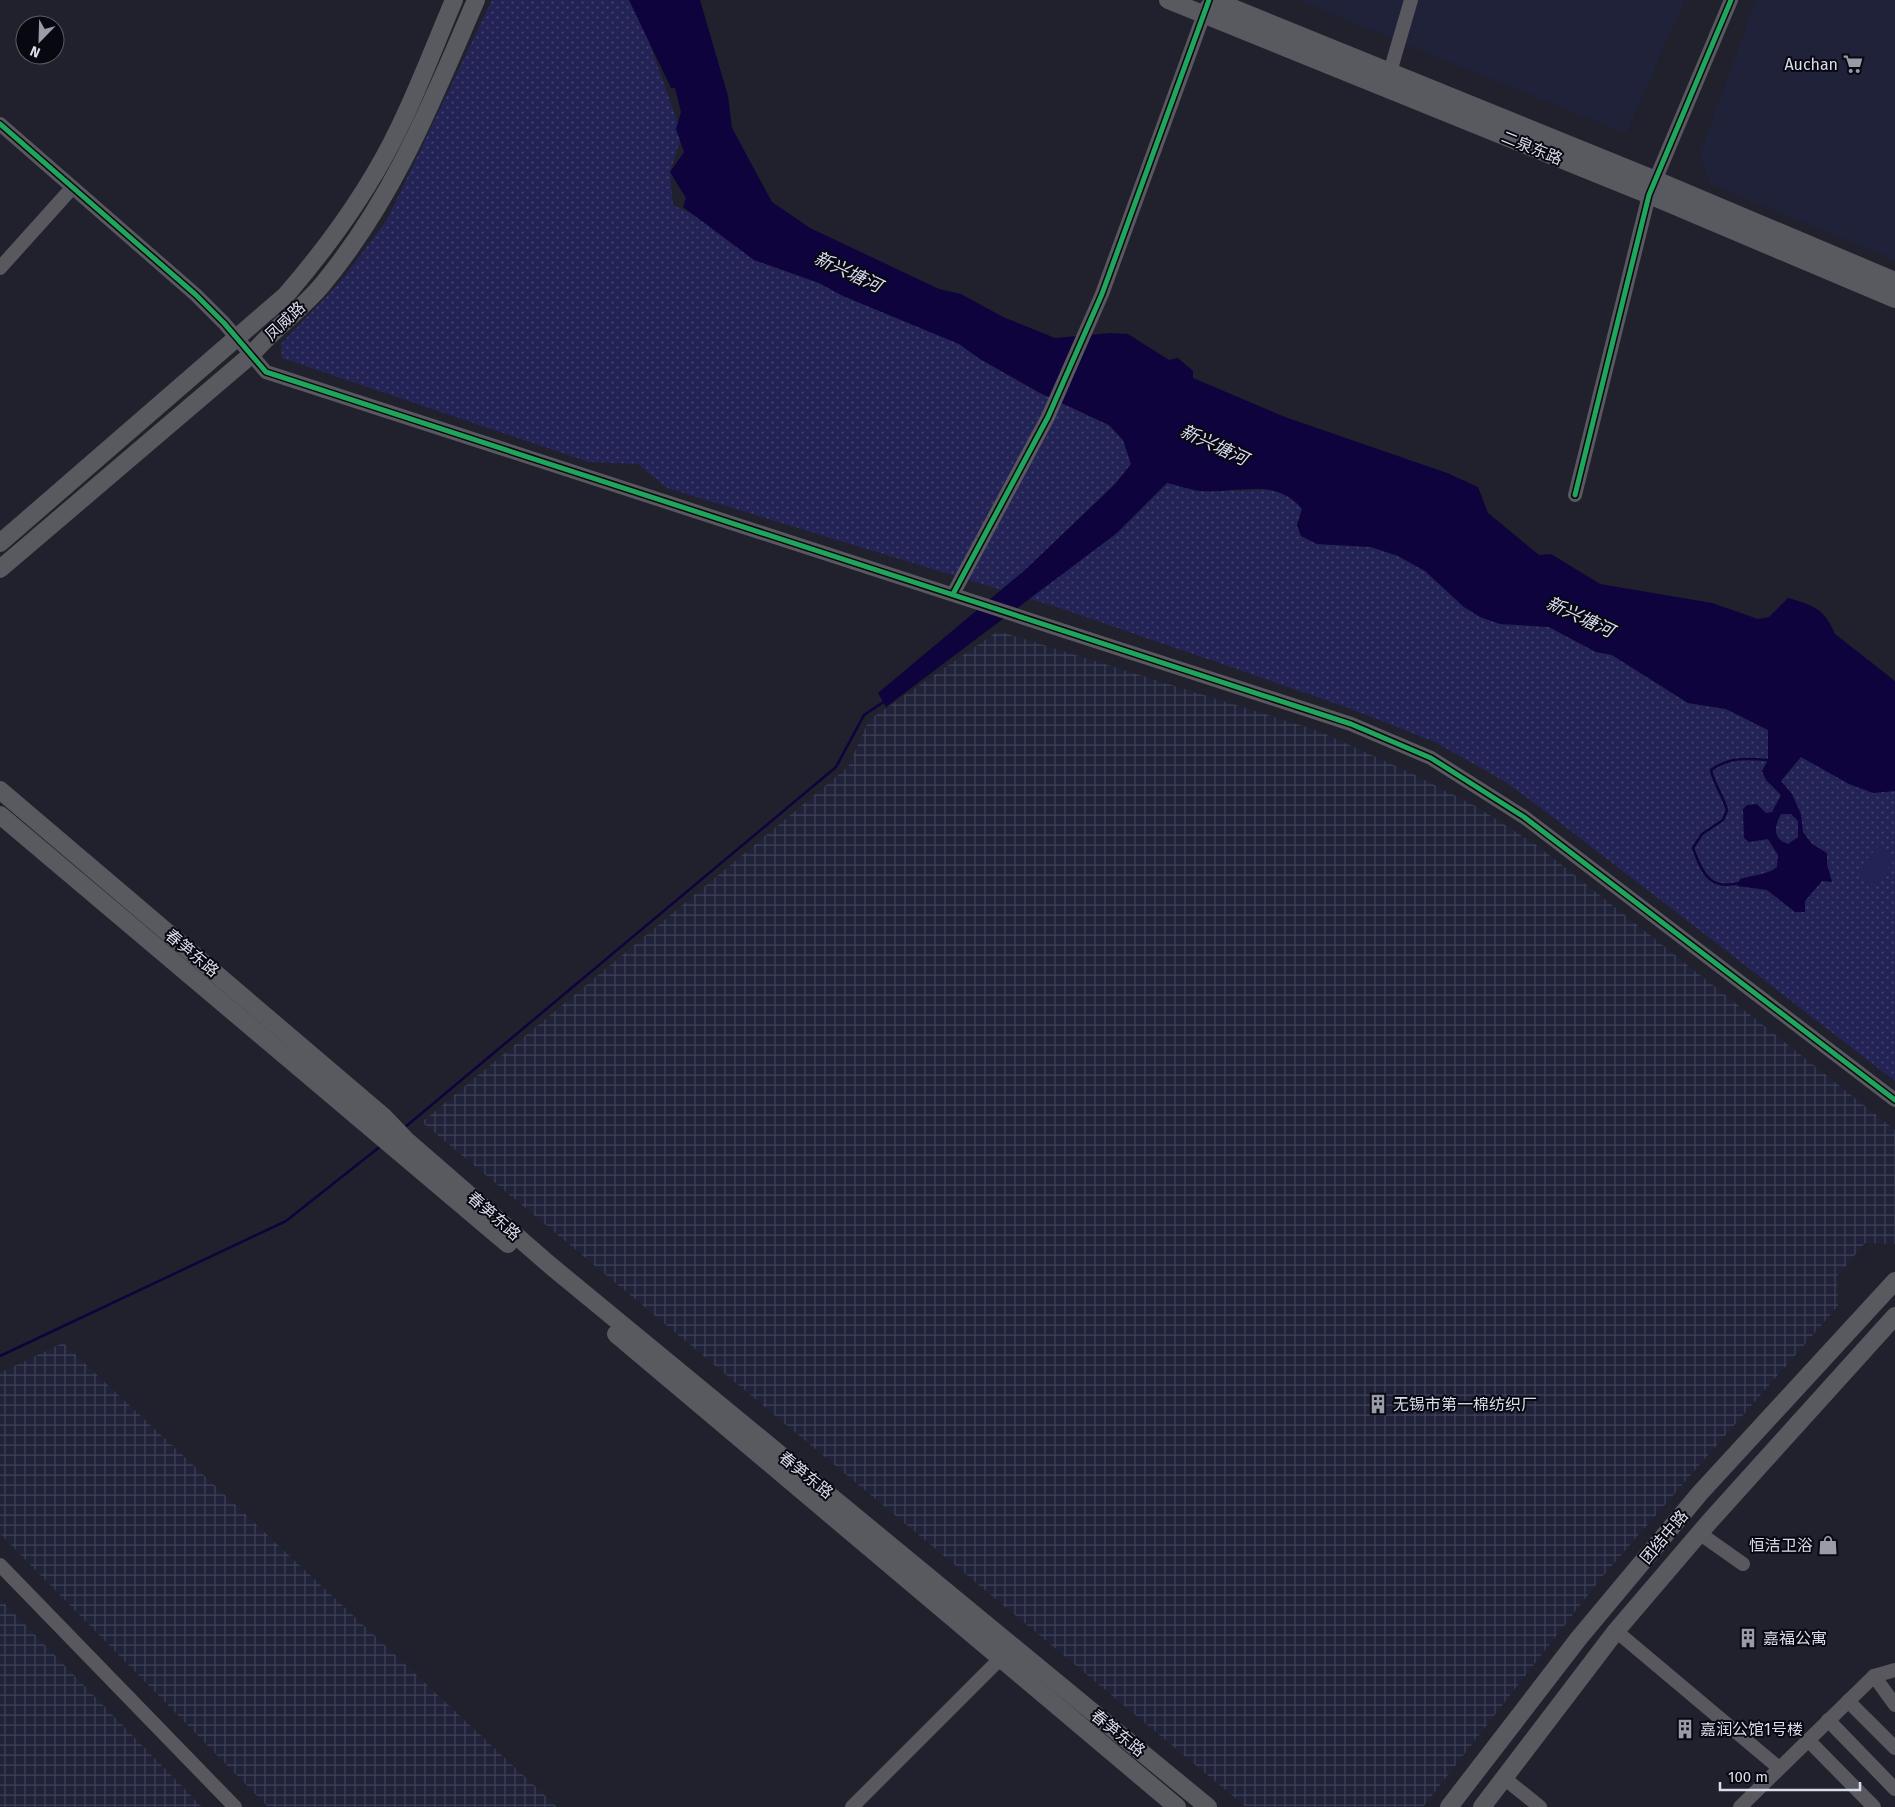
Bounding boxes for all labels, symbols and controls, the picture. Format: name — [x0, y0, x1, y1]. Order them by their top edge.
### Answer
north arrow — [15, 15, 65, 65]
text: N — [28, 42, 43, 61]
supermarket icon: Auchan — [1842, 53, 1864, 75]
place label: Auchan — [1784, 55, 1838, 74]
street label: 二泉东路 — [1499, 127, 1565, 169]
water label: 新兴塘河 — [811, 247, 888, 298]
street label: 凤威路 — [261, 298, 309, 344]
water label: 新兴塘河 — [1177, 420, 1254, 471]
water label: 新兴塘河 — [1543, 592, 1620, 643]
street label: 春笋东路 — [161, 925, 223, 981]
street label: 春笋东路 — [464, 1188, 524, 1244]
building icon: 无锡市第一棉纺织厂 — [1367, 1393, 1389, 1415]
place label: 无锡市第一棉纺织厂 — [1393, 1395, 1537, 1414]
street label: 春笋东路 — [775, 1447, 837, 1503]
street label: 团结中路 — [1636, 1506, 1692, 1568]
shop icon: 恒洁卫浴 — [1817, 1534, 1839, 1556]
place label: 恒洁卫浴 — [1749, 1536, 1813, 1555]
building icon: 嘉福公寓 — [1737, 1627, 1759, 1649]
place label: 嘉福公寓 — [1763, 1629, 1827, 1648]
street label: 春笋东路 — [1087, 1705, 1149, 1761]
building icon: 嘉润公馆1号楼 — [1674, 1718, 1696, 1740]
place label: 嘉润公馆1号楼 — [1700, 1720, 1803, 1739]
scale bar — [1720, 1760, 1860, 1792]
text: 100 m — [1728, 1768, 1768, 1786]

